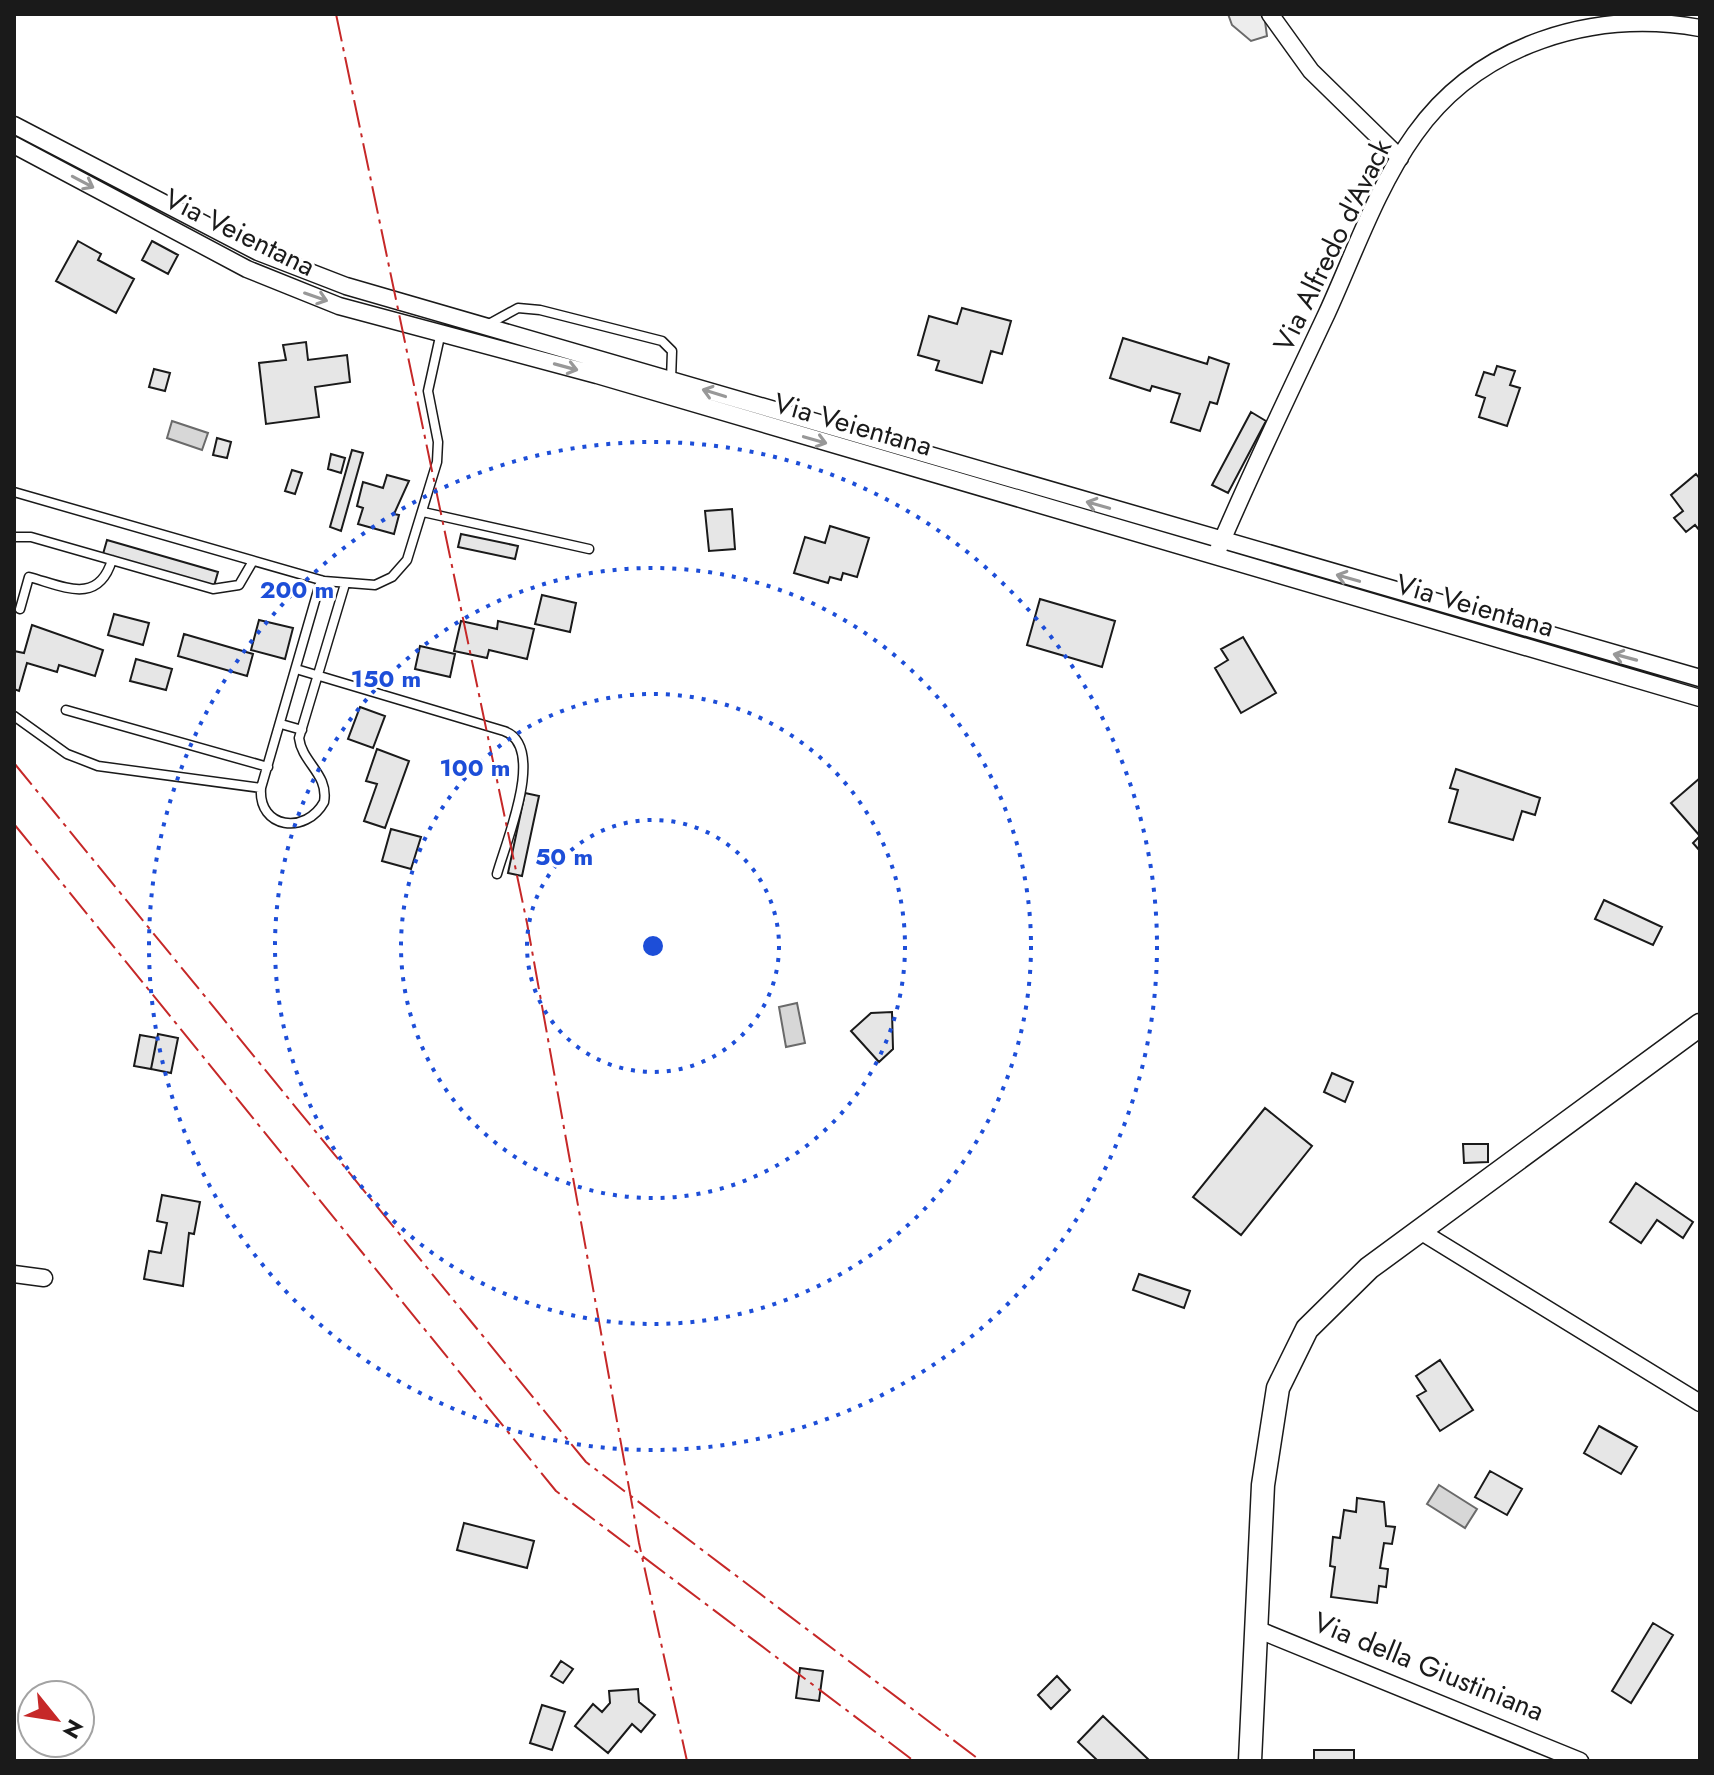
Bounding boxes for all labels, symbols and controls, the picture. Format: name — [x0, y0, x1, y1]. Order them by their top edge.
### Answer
street label: Via Alfredo d'Avack — [1263, 131, 1402, 359]
one-way arrow — [71, 174, 94, 190]
street label: Via Veientana — [158, 178, 322, 287]
one-way arrow — [303, 291, 328, 306]
one-way arrow — [552, 360, 578, 375]
street label: Via Veientana — [769, 382, 937, 467]
one-way arrow — [702, 385, 728, 400]
one-way arrow — [802, 433, 828, 448]
one-way arrow — [1086, 497, 1112, 512]
street label: Via Veientana — [1391, 563, 1559, 648]
one-way arrow — [1336, 570, 1361, 584]
text: 200 m — [260, 572, 334, 607]
one-way arrow — [1612, 649, 1638, 664]
text: 150 m — [351, 661, 421, 696]
text: 100 m — [440, 750, 510, 785]
text: 50 m — [535, 839, 593, 874]
centre of rings — [639, 932, 667, 960]
street label: Via della Giustiniana — [1307, 1602, 1550, 1731]
north arrow — [16, 1679, 96, 1759]
text: N — [55, 1713, 92, 1745]

